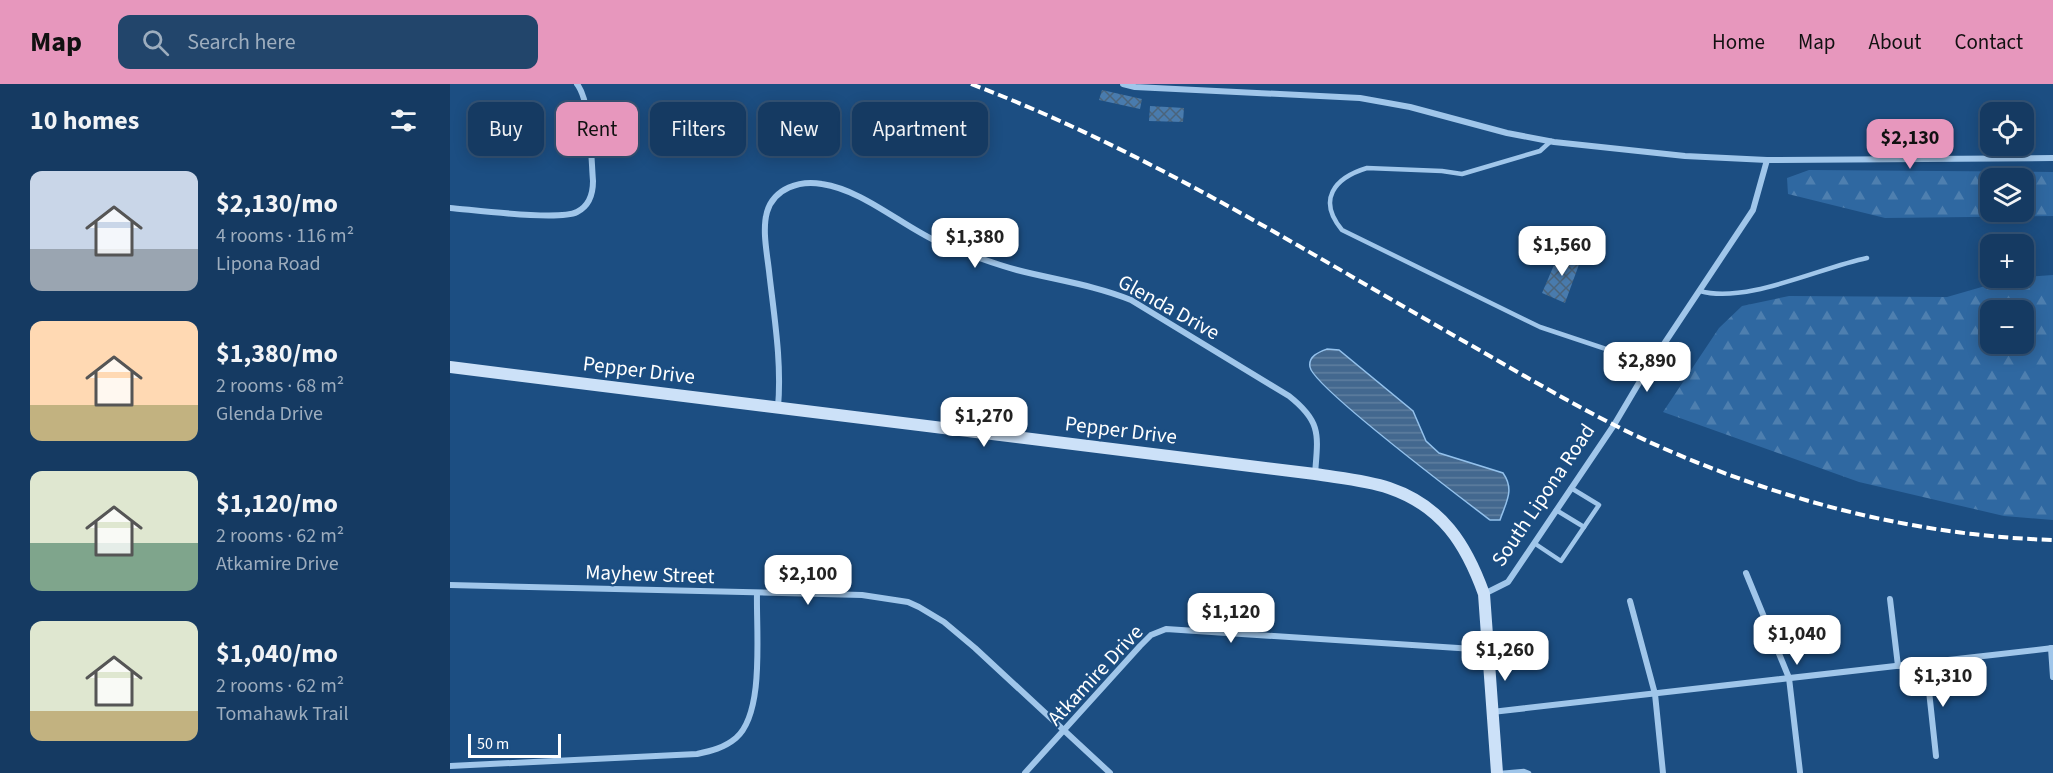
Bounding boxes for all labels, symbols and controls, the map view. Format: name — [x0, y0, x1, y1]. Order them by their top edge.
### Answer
search box — [118, 15, 538, 69]
text: Map — [30, 22, 82, 62]
icon: search — [139, 26, 172, 59]
text: Search here — [187, 26, 296, 58]
text: Home — [1712, 27, 1765, 57]
text: Map — [1798, 27, 1836, 57]
text: About — [1869, 27, 1921, 57]
text: Contact — [1954, 27, 2023, 57]
text: 10 homes — [30, 102, 139, 139]
chip: Buy — [468, 102, 544, 156]
chip: Rent — [556, 102, 638, 156]
chip: Filters — [650, 102, 746, 156]
chip: New — [758, 102, 840, 156]
chip: Apartment — [852, 102, 988, 156]
map controls — [1980, 102, 2034, 354]
button: locate — [1980, 102, 2034, 156]
icon: filters — [387, 104, 420, 137]
pin: $2,130 — [1861, 119, 1959, 170]
text: $2,130 — [1881, 124, 1939, 152]
button: layers — [1980, 168, 2034, 222]
text: $2,130/mo — [216, 185, 338, 222]
icon: home — [78, 195, 150, 267]
pin: $1,380 — [926, 218, 1024, 269]
text: 4 rooms · 116 m² — [216, 222, 354, 250]
text: $1,380 — [946, 223, 1004, 251]
pin: $1,560 — [1513, 226, 1611, 277]
text: $1,560 — [1533, 231, 1591, 259]
button: + — [1980, 234, 2034, 288]
text: Lipona Road — [216, 250, 321, 278]
street label: Glenda Drive — [1113, 267, 1225, 347]
button: − — [1980, 300, 2034, 354]
text: $1,380/mo — [216, 335, 338, 372]
pin: $2,890 — [1598, 342, 1696, 393]
icon: home — [78, 345, 150, 417]
text: $2,890 — [1618, 347, 1676, 375]
street label: Pepper Drive — [581, 348, 697, 392]
text: 2 rooms · 68 m² — [216, 372, 344, 400]
pin: $1,270 — [935, 397, 1033, 448]
text: Glenda Drive — [216, 400, 323, 428]
text: $1,270 — [955, 402, 1013, 430]
street label: Pepper Drive — [1063, 408, 1179, 452]
street label: South Lipona Road — [1484, 418, 1602, 572]
text: $1,120/mo — [216, 485, 338, 522]
icon: home — [78, 495, 150, 567]
text: 2 rooms · 62 m² — [216, 522, 344, 550]
text: Atkamire Drive — [216, 550, 339, 578]
pin: $2,100 — [759, 555, 857, 606]
street label: Mayhew Street — [585, 557, 715, 591]
text: $2,100 — [779, 560, 837, 588]
pin: $1,120 — [1182, 593, 1280, 644]
text: $1,120 — [1202, 598, 1260, 626]
pin: $1,040 — [1748, 615, 1846, 666]
street label: Atkamire Drive — [1040, 618, 1150, 732]
text: $1,040 — [1768, 620, 1826, 648]
pin: $1,260 — [1456, 631, 1554, 682]
text: $1,040/mo — [216, 635, 338, 672]
text: $1,260 — [1476, 636, 1534, 664]
icon: home — [78, 645, 150, 717]
pin: $1,310 — [1894, 657, 1992, 708]
text: $1,310 — [1914, 662, 1972, 690]
text: 2 rooms · 62 m² — [216, 672, 344, 700]
text: Tomahawk Trail — [216, 700, 349, 728]
scale bar — [468, 731, 561, 758]
text: 50 m — [477, 733, 509, 755]

